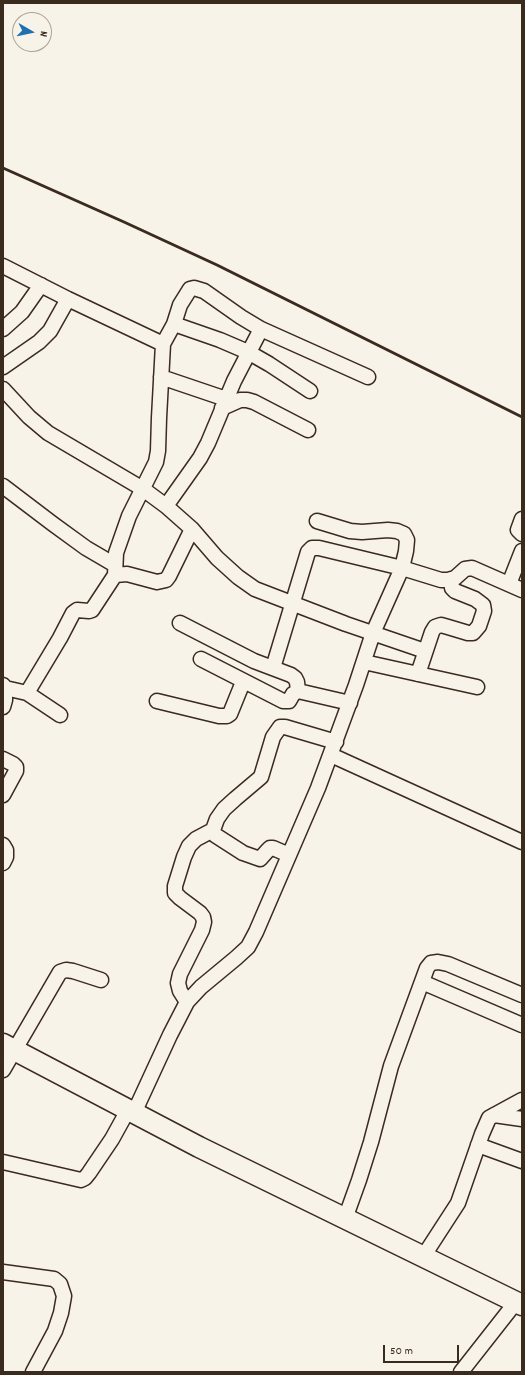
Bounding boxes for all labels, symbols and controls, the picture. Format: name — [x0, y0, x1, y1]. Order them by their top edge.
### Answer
north arrow — [12, 12, 52, 52]
text: N — [35, 30, 51, 38]
scale bar — [385, 1337, 461, 1363]
text: 50 m — [390, 1343, 413, 1360]

